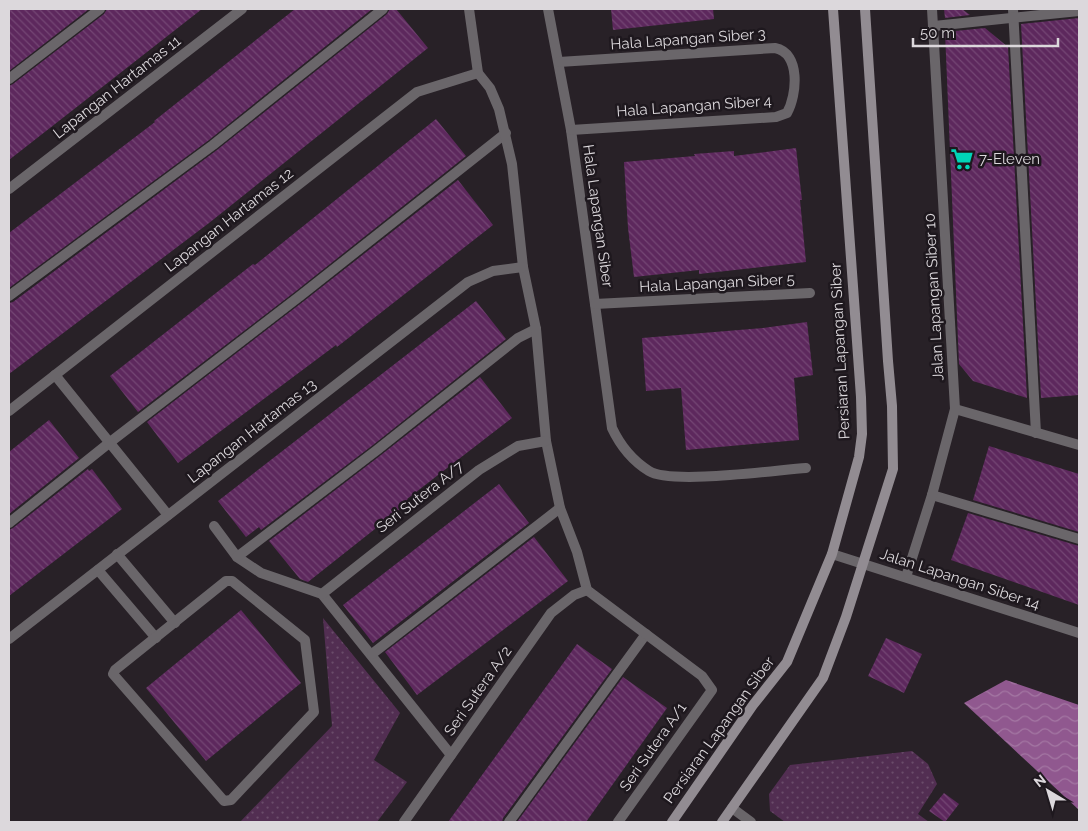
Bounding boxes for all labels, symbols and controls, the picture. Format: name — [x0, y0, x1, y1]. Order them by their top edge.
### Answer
scale bar — [913, 15, 1058, 47]
text: 50 m — [920, 24, 955, 42]
street label: Hala Lapangan Siber 3 — [610, 25, 766, 53]
street label: Lapangan Hartamas 11 — [50, 31, 185, 142]
street label: Hala Lapangan Siber 4 — [616, 92, 772, 120]
street label: Hala Lapangan Siber — [579, 143, 617, 289]
supermarket icon: 7-Eleven — [949, 146, 975, 172]
place label: 7-Eleven — [979, 150, 1040, 168]
street label: Lapangan Hartamas 12 — [161, 164, 297, 276]
street label: Jalan Lapangan Siber 10 — [921, 213, 947, 381]
street label: Persiaran Lapangan Siber — [826, 262, 854, 440]
street label: Hala Lapangan Siber 5 — [639, 270, 795, 296]
street label: Lapangan Hartamas 13 — [184, 375, 320, 487]
street label: Seri Sutera A/7 — [373, 457, 467, 537]
street label: Jalan Lapangan Siber 14 — [878, 545, 1042, 613]
street label: Seri Sutera A/2 — [440, 643, 516, 739]
street label: Persiaran Lapangan Siber — [660, 653, 779, 807]
street label: Seri Sutera A/1 — [616, 699, 691, 795]
north arrow — [1023, 766, 1073, 816]
text: N — [1031, 771, 1049, 790]

